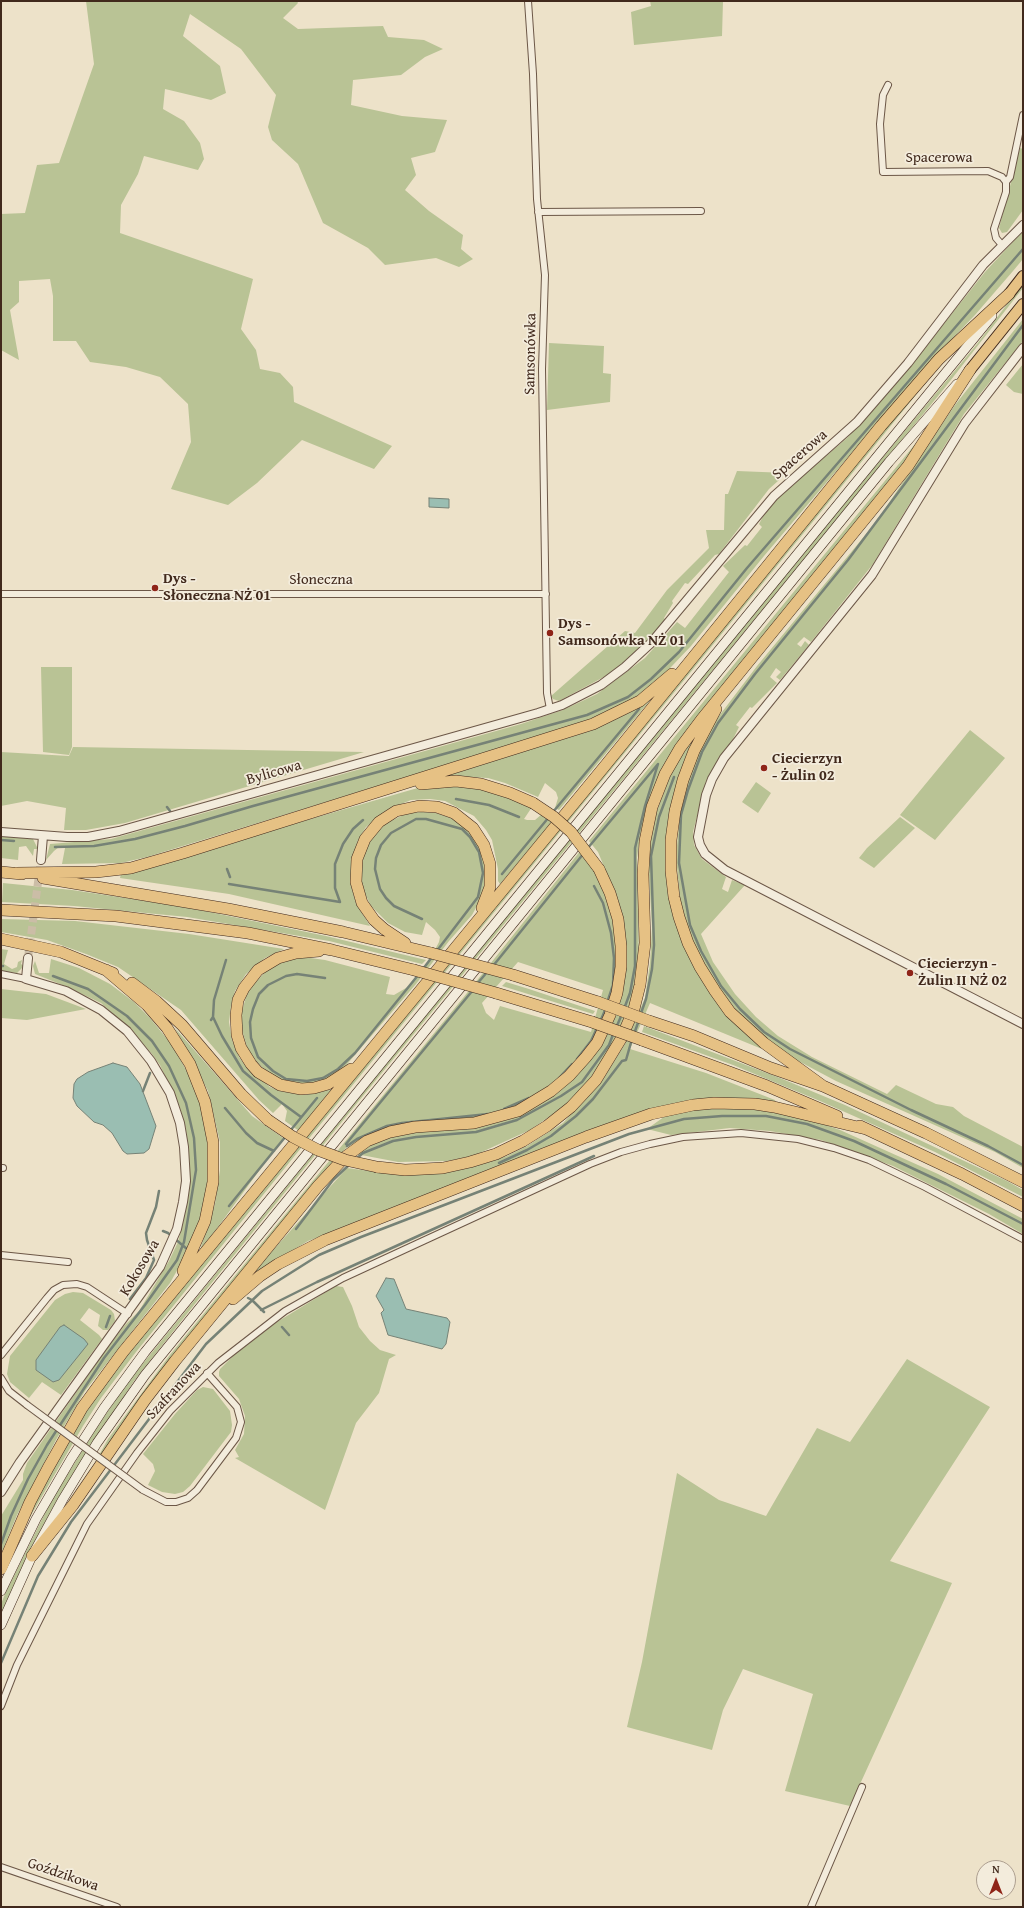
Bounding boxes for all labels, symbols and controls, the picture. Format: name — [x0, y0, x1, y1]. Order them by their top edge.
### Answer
street label: Spacerowa — [905, 149, 973, 167]
street label: Samsonówka — [521, 313, 541, 395]
street label: Spacerowa — [769, 426, 831, 484]
place label: Dys - Słoneczna NŻ 01 — [163, 570, 271, 605]
street label: Słoneczna — [289, 571, 353, 589]
marker: Dys - Słoneczna NŻ 01 — [150, 583, 160, 593]
place label: Dys - Samsonówka NŻ 01 — [558, 615, 685, 650]
marker: Dys - Samsonówka NŻ 01 — [545, 628, 555, 638]
place label: Ciecierzyn - Żulin 02 — [772, 750, 842, 785]
street label: Bylicowa — [245, 757, 303, 789]
marker: Ciecierzyn - Żulin 02 — [759, 763, 769, 773]
place label: Ciecierzyn - Żulin II NŻ 02 — [918, 955, 1007, 990]
marker: Ciecierzyn - Żulin II NŻ 02 — [905, 968, 915, 978]
street label: Kokosowa — [116, 1237, 164, 1299]
street label: Szafranowa — [143, 1358, 205, 1424]
street label: Goździkowa — [25, 1854, 101, 1896]
north arrow — [976, 1860, 1016, 1900]
text: N — [992, 1861, 1000, 1877]

